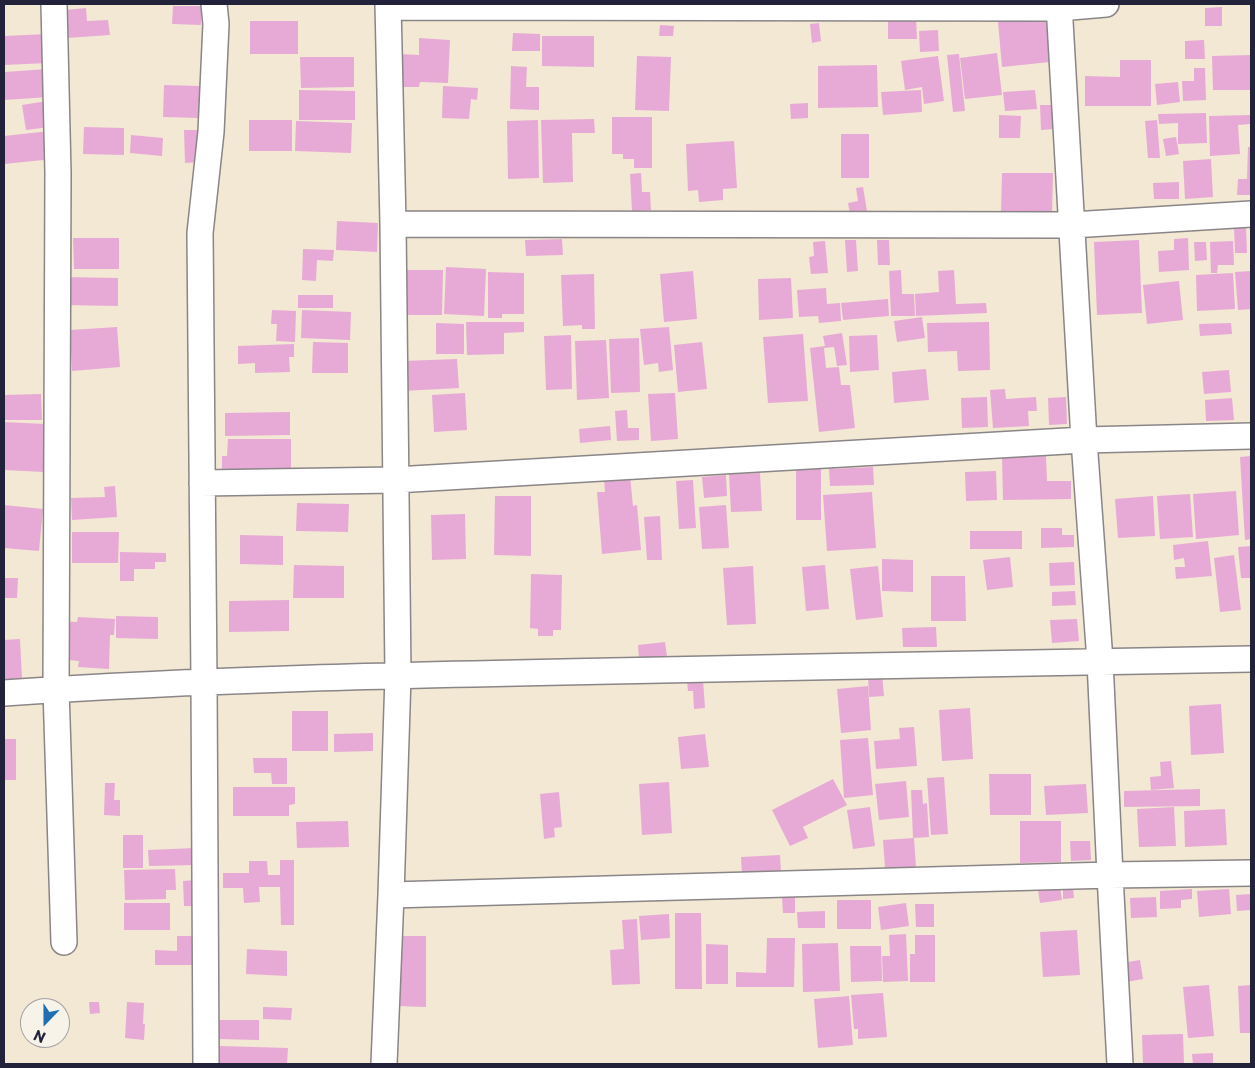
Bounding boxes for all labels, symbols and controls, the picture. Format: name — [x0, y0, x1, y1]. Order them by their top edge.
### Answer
north arrow — [20, 998, 70, 1048]
text: N — [30, 1025, 49, 1048]

